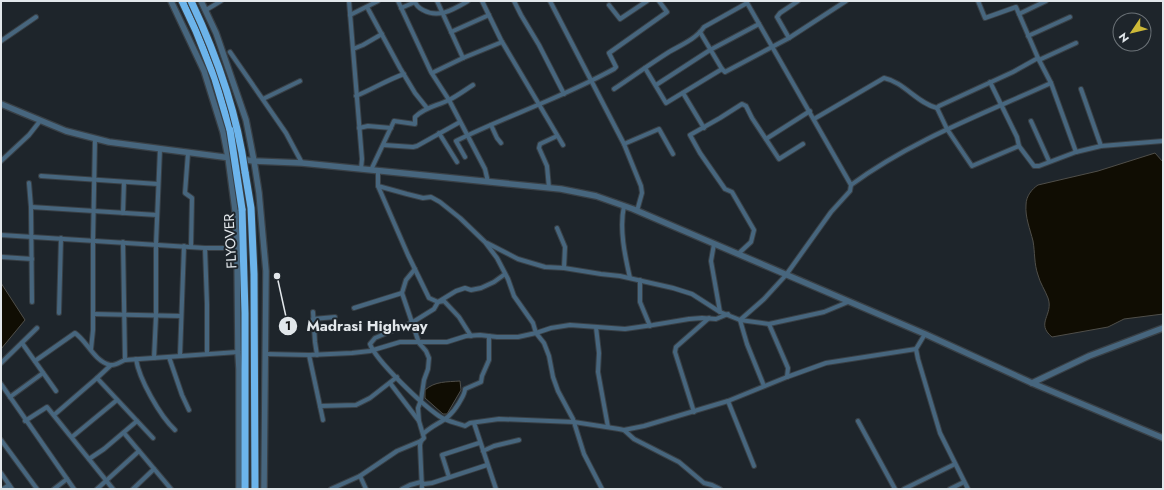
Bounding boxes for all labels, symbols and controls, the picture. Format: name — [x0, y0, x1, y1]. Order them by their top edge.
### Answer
north arrow — [1112, 12, 1152, 52]
text: N — [1115, 30, 1133, 46]
street label: FLYOVER — [219, 213, 241, 269]
callout: Madrasi Highway — [278, 312, 436, 339]
text: Madrasi Highway — [306, 315, 428, 337]
text: 1 — [285, 317, 291, 335]

